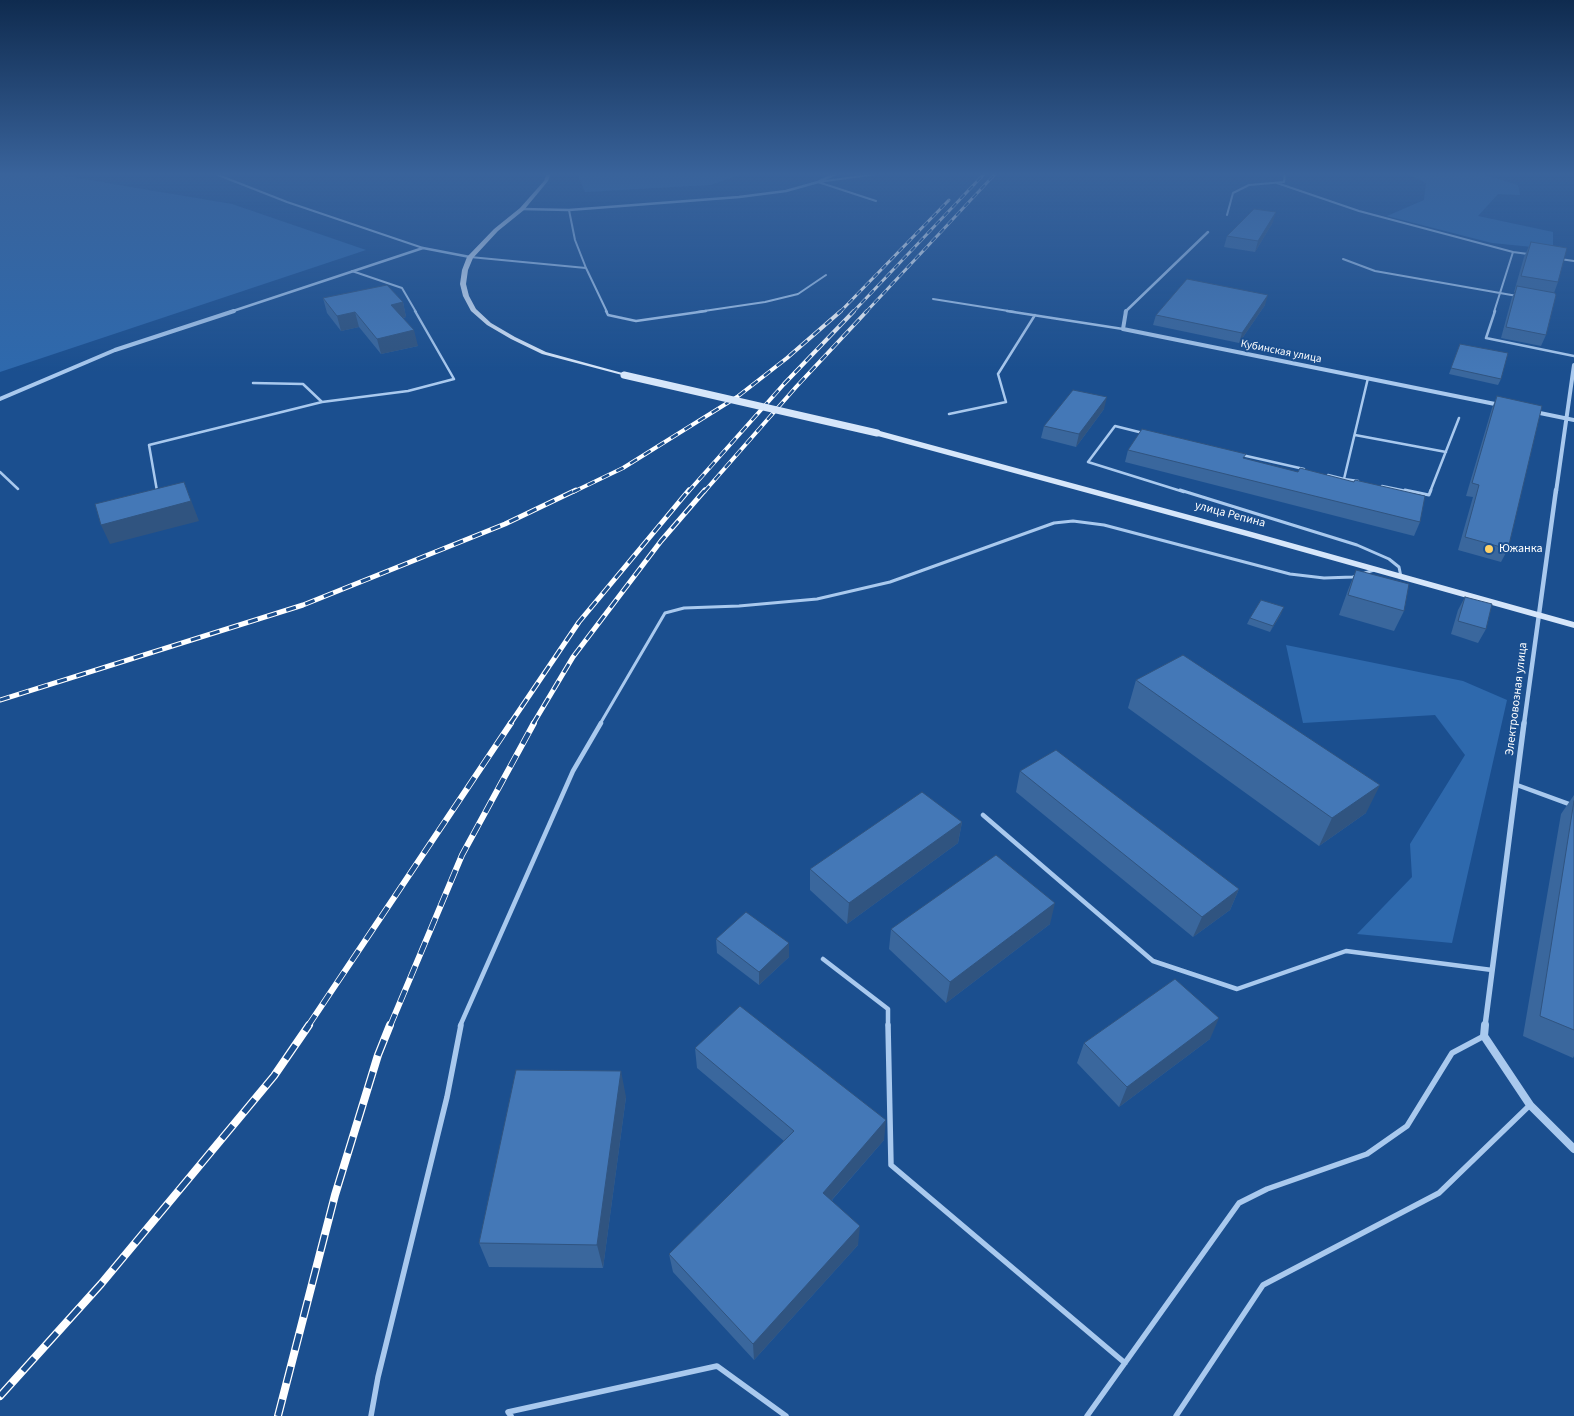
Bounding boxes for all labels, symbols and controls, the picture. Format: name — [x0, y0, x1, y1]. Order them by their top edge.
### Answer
street label: Кубинская улица — [1239, 338, 1323, 366]
street label: улица Репина — [1193, 499, 1267, 531]
place label: Южанка — [1499, 542, 1543, 556]
marker: Южанка — [1483, 543, 1495, 555]
street label: Электровозная улица — [1503, 641, 1531, 757]

